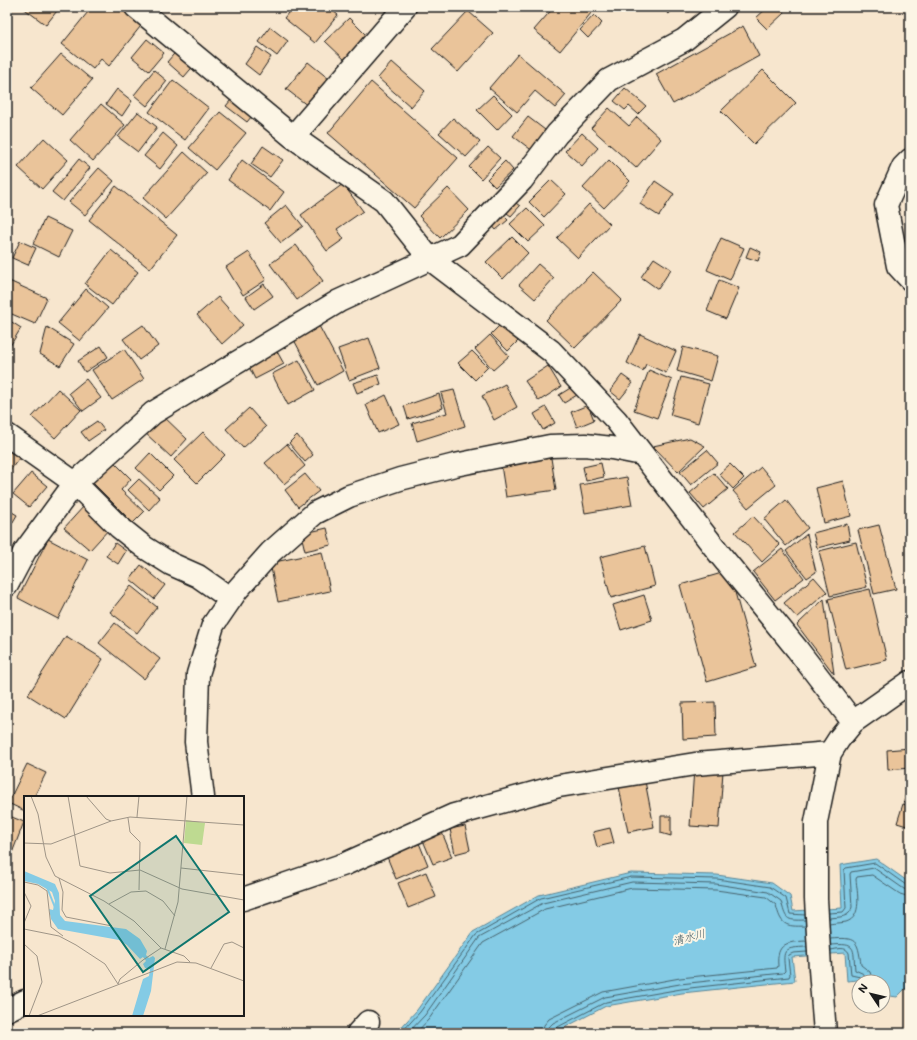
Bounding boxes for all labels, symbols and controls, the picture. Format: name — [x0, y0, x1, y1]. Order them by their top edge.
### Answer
inset map — [24, 796, 244, 1016]
water label: 清水川 — [671, 925, 707, 948]
north arrow — [851, 974, 891, 1014]
text: N — [854, 980, 871, 996]

